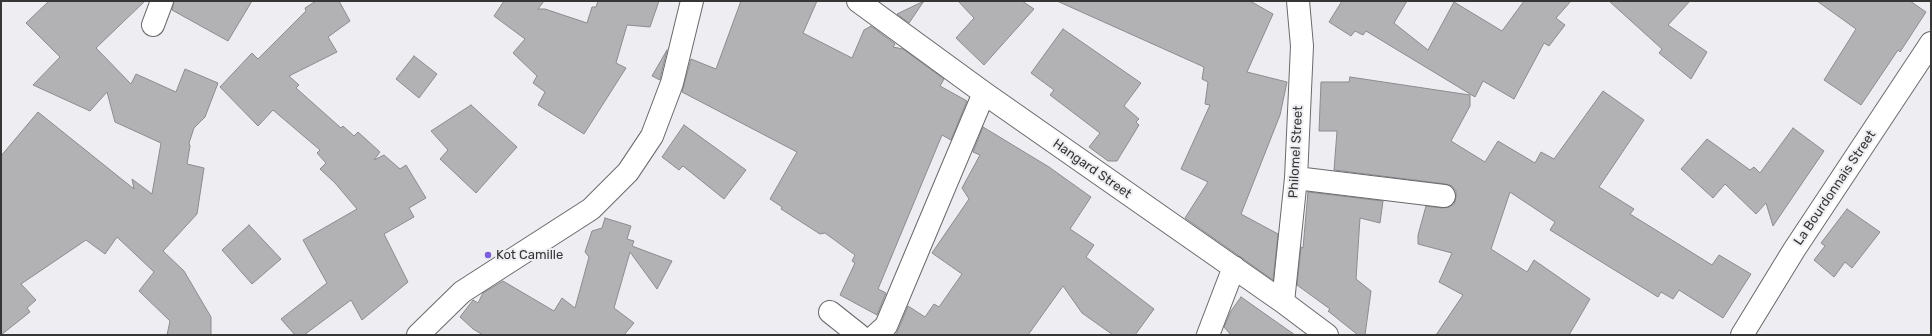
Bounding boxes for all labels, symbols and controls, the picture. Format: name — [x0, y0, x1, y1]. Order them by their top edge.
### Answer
street label: Philomel Street — [1286, 105, 1306, 199]
street label: La Bourdonnais Street — [1791, 128, 1879, 248]
street label: Hangard Street — [1050, 136, 1134, 202]
place label: Kot Camille — [496, 247, 563, 263]
marker: Kot Camille — [483, 250, 493, 260]

